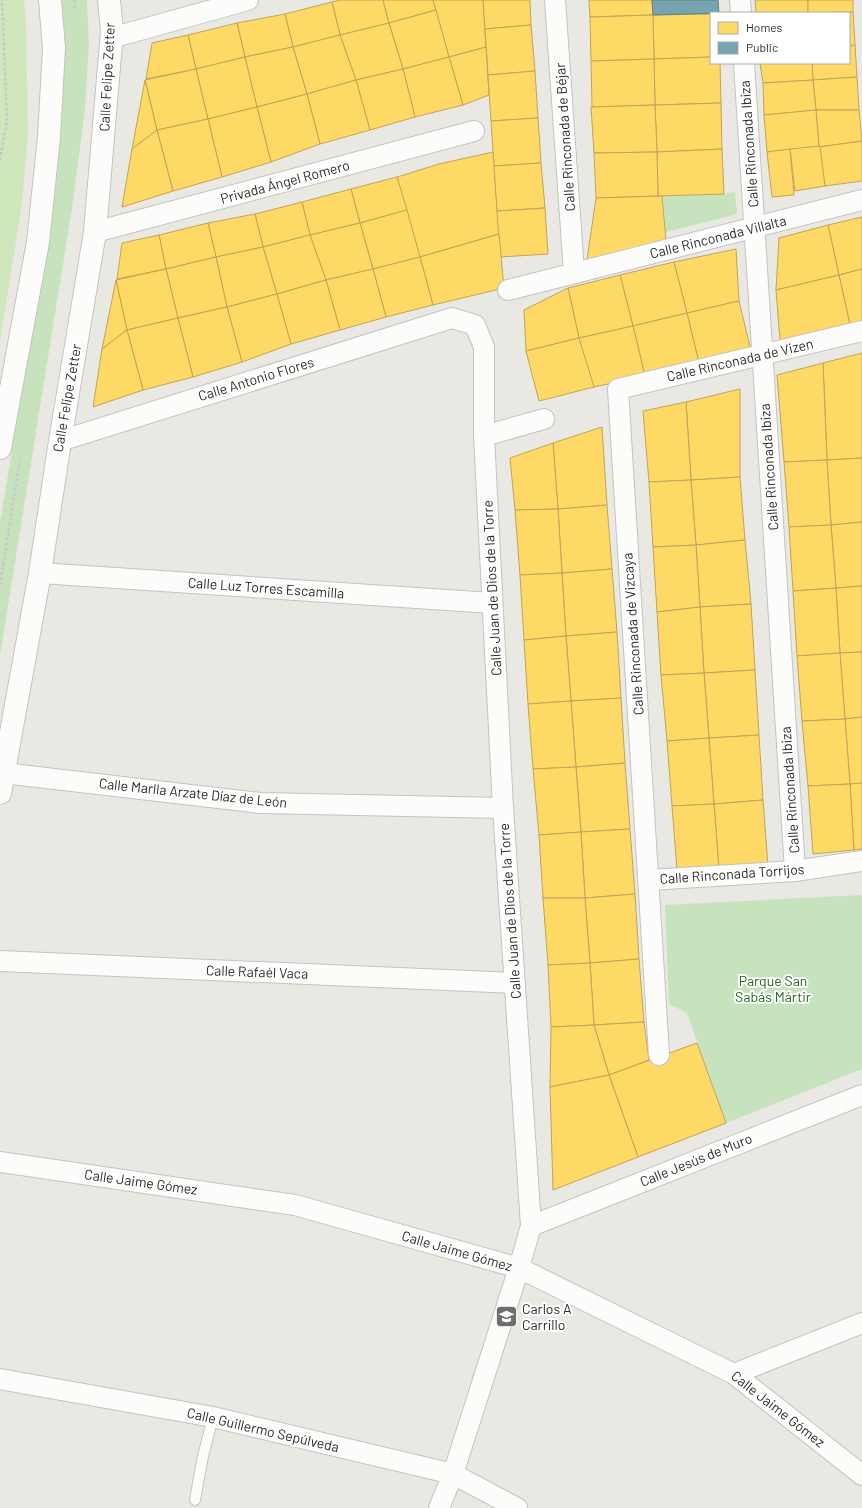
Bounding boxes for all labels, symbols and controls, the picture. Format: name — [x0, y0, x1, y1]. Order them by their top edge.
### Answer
legend — [710, 12, 850, 64]
text: Homes — [746, 20, 783, 34]
street label: Calle Felipe Zetter — [95, 22, 118, 132]
text: Public — [746, 40, 778, 54]
street label: Calle Rinconada de Béjar — [551, 62, 578, 212]
street label: Calle Rinconada Ibiza — [736, 80, 761, 208]
street label: Privada Ángel Romero — [218, 156, 351, 207]
street label: Calle Rinconada Villalta — [648, 211, 788, 262]
street label: Calle Rinconada de Vizen — [665, 334, 815, 385]
street label: Calle Felipe Zetter — [49, 343, 84, 453]
street label: Calle Antonio Flores — [196, 353, 316, 404]
street label: Calle Rinconada Ibiza — [756, 403, 781, 531]
street label: Calle Juan de Dios de la Torre — [478, 500, 505, 676]
street label: Calle Rinconada de Vizcaya — [618, 552, 647, 716]
street label: Calle Luz Torres Escamilla — [187, 574, 345, 601]
street label: Calle Rinconada Ibiza — [777, 726, 802, 854]
street label: Calle Marlla Arzate Díaz de León — [98, 774, 288, 811]
street label: Calle Juan de Dios de la Torre — [495, 823, 524, 999]
street label: Calle Rinconada Torrijos — [659, 860, 805, 887]
street label: Calle Rafaél Vaca — [206, 961, 309, 982]
park label: Parque San Sabás Mártir — [735, 972, 811, 1005]
street label: Calle Jesús de Muro — [637, 1129, 754, 1190]
street label: Calle Jaime Gómez — [83, 1165, 199, 1198]
street label: Calle Jaime Gómez — [400, 1227, 514, 1274]
place label: Carlos A Carrillo — [522, 1300, 572, 1333]
school or university icon: Carlos A Carrillo — [493, 1304, 519, 1330]
street label: Calle Jaime Gómez — [728, 1367, 828, 1450]
street label: Calle Guillermo Sepúlveda — [185, 1404, 341, 1455]

